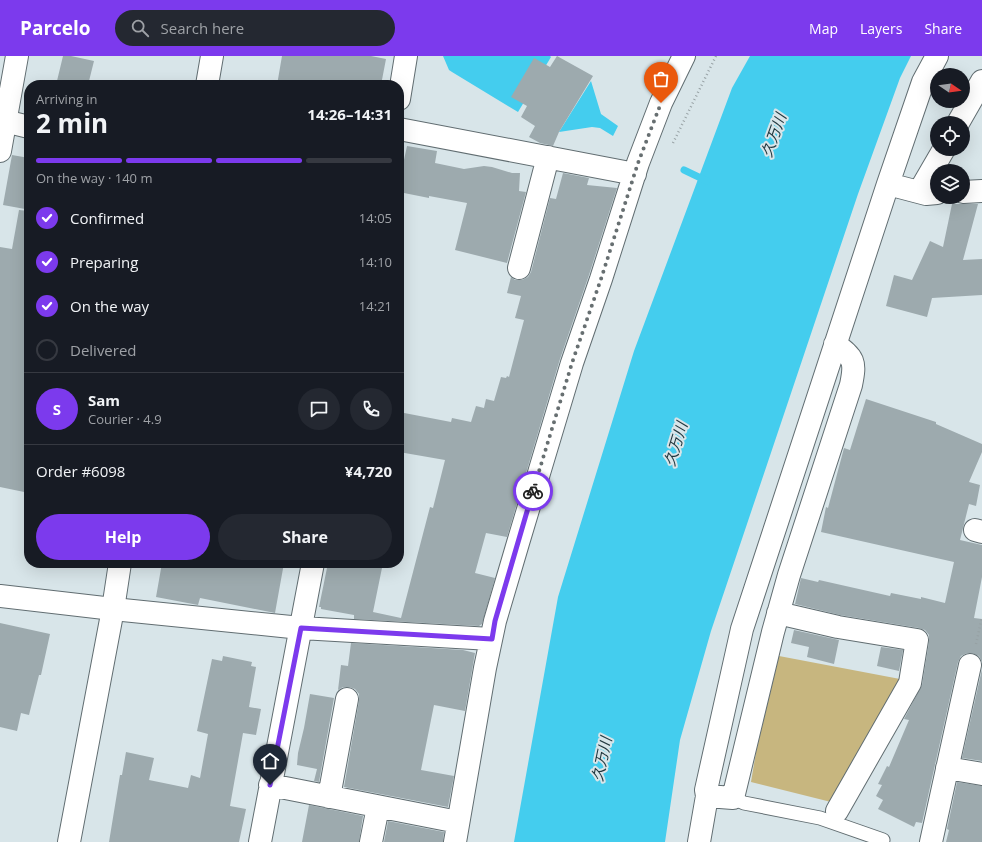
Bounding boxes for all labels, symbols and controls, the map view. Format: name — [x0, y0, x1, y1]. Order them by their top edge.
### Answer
search box — [115, 10, 395, 46]
text: Parcelo — [20, 15, 91, 41]
icon: search — [129, 17, 151, 39]
text: Search here — [161, 18, 244, 38]
text: Map — [809, 19, 838, 38]
text: Layers — [860, 19, 902, 38]
text: Share — [924, 19, 962, 38]
pin — [644, 62, 678, 103]
icon: bag — [650, 68, 672, 90]
north arrow — [930, 68, 970, 108]
map controls — [930, 68, 970, 204]
text: Arriving in — [36, 90, 98, 108]
text: 14:26–14:31 — [307, 104, 392, 124]
text: 2 min — [36, 105, 108, 141]
water label: 久万川 — [756, 109, 791, 160]
button: locate — [930, 116, 970, 156]
button: layers — [930, 164, 970, 204]
text: On the way · 140 m — [36, 169, 152, 187]
icon: check — [36, 207, 58, 229]
text: Confirmed — [70, 208, 144, 228]
text: 14:05 — [359, 209, 392, 227]
icon: check — [36, 251, 58, 273]
text: Preparing — [70, 252, 138, 272]
text: 14:10 — [359, 253, 392, 271]
icon: check — [36, 295, 58, 317]
text: On the way — [70, 296, 149, 316]
text: 14:21 — [359, 297, 392, 315]
text: Delivered — [70, 340, 137, 360]
button: chat — [298, 388, 340, 430]
button: phone — [350, 388, 392, 430]
text: Sam — [88, 390, 120, 410]
text: S — [53, 399, 61, 419]
text: Courier · 4.9 — [88, 410, 162, 428]
water label: 久万川 — [659, 418, 692, 468]
text: Order #6098 — [36, 461, 125, 481]
text: ¥4,720 — [345, 461, 392, 481]
courier — [513, 471, 553, 511]
icon: bike — [522, 480, 544, 502]
button: Help — [36, 514, 210, 560]
button: Share — [218, 514, 392, 560]
water label: 久万川 — [587, 733, 616, 783]
pin — [253, 744, 287, 785]
icon: home — [259, 750, 281, 772]

